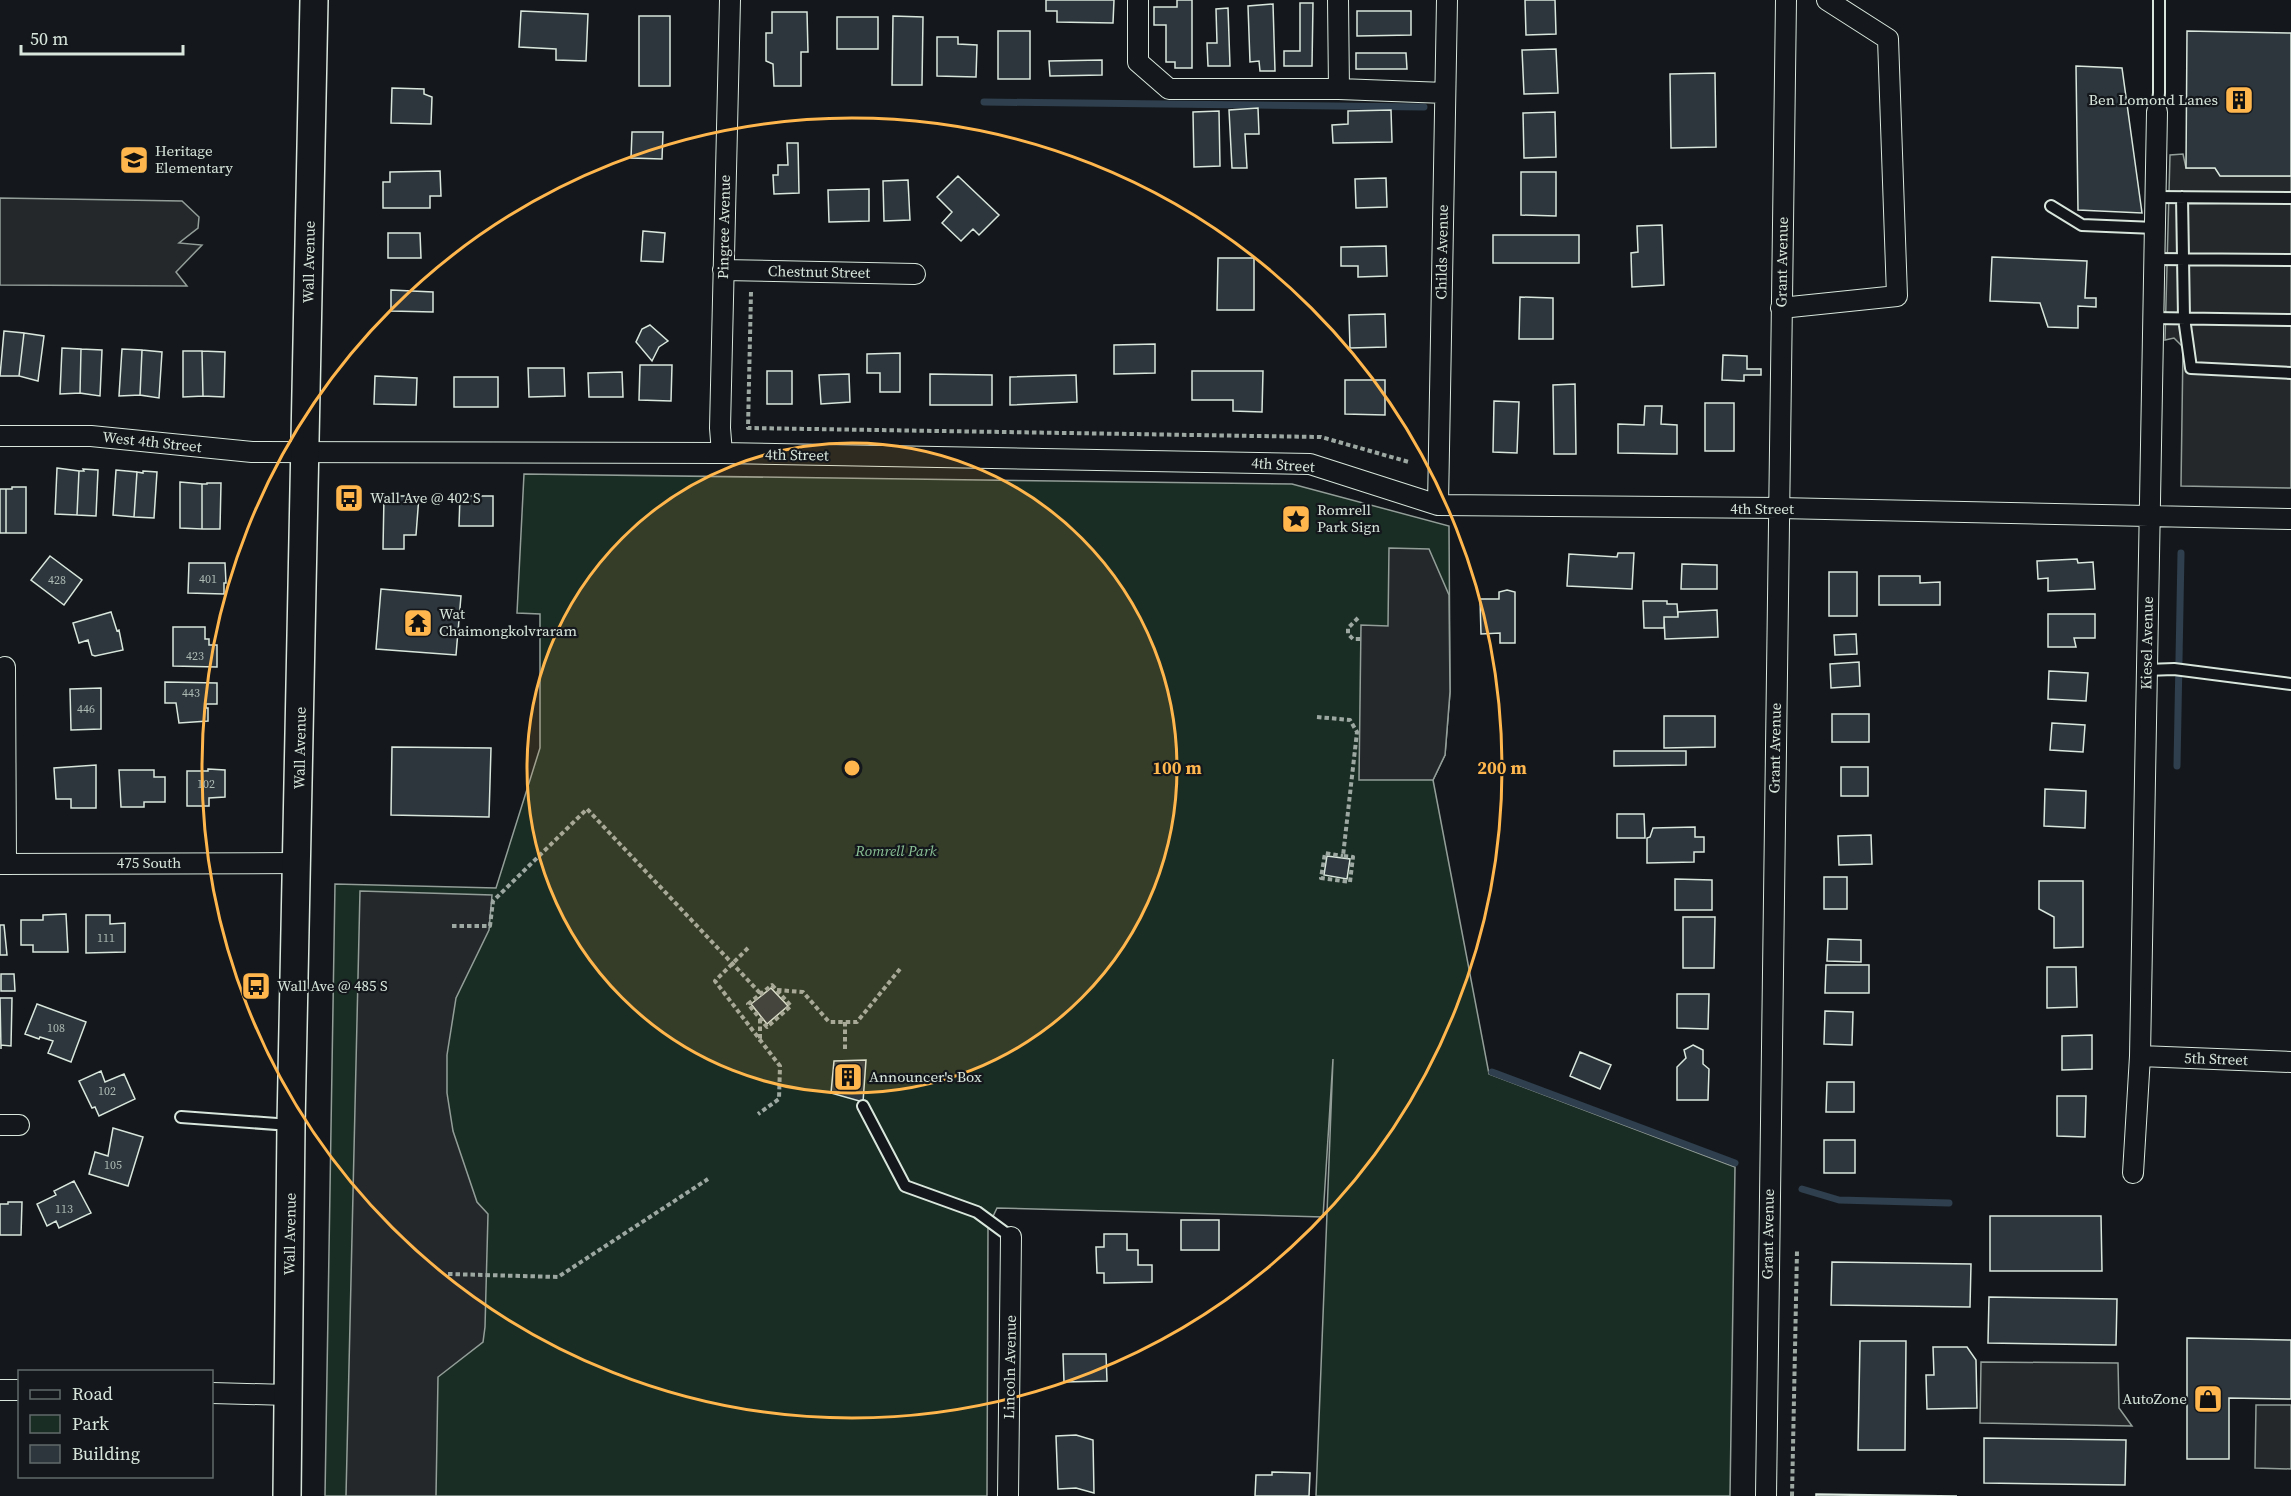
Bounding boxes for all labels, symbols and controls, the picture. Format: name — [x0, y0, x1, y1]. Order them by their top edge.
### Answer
scale bar — [21, 18, 183, 56]
text: 50 m — [30, 26, 68, 51]
building icon: Ben Lomond Lanes — [2223, 84, 2255, 116]
place label: Ben Lomond Lanes — [2089, 89, 2218, 110]
place label: Heritage Elementary — [155, 140, 233, 178]
school or university icon: Heritage Elementary — [118, 144, 150, 176]
street label: Pingree Avenue — [712, 174, 735, 279]
street label: Childs Avenue — [1430, 204, 1453, 300]
street label: Grant Avenue — [1770, 216, 1793, 307]
street label: Wall Avenue — [297, 220, 320, 304]
street label: Chestnut Street — [768, 260, 871, 283]
street label: West 4th Street — [101, 426, 203, 457]
street label: 4th Street — [765, 443, 829, 466]
street label: 4th Street — [1251, 452, 1316, 477]
bus stop icon: Wall Ave @ 402 S — [333, 482, 365, 514]
place label: Wall Ave @ 402 S — [370, 487, 481, 508]
street label: 4th Street — [1730, 498, 1794, 519]
place label: Romrell Park Sign — [1317, 499, 1380, 537]
place icon: Romrell Park Sign — [1280, 503, 1312, 535]
house number: 401 — [199, 571, 217, 587]
house number: 428 — [48, 572, 66, 588]
street label: Kiesel Avenue — [2135, 596, 2158, 690]
place label: Wat Chaimongkolvraram — [439, 603, 577, 641]
temple icon: Wat Chaimongkolvraram — [402, 607, 434, 639]
house number: 423 — [186, 648, 204, 664]
house number: 443 — [182, 685, 200, 701]
house number: 446 — [77, 701, 95, 717]
street label: Grant Avenue — [1763, 702, 1786, 793]
street label: Wall Avenue — [288, 706, 311, 790]
text: 100 m — [1152, 755, 1202, 780]
text: 200 m — [1477, 755, 1527, 780]
centre of rings — [842, 758, 862, 778]
house number: 102 — [197, 776, 215, 792]
park label: Romrell Park — [854, 840, 938, 861]
street label: 475 South — [117, 852, 181, 873]
house number: 111 — [97, 930, 115, 946]
bus stop icon: Wall Ave @ 485 S — [240, 970, 272, 1002]
place label: Wall Ave @ 485 S — [277, 975, 388, 996]
house number: 108 — [47, 1020, 65, 1036]
street label: 5th Street — [2184, 1047, 2248, 1070]
building icon: Announcer's Box — [832, 1061, 864, 1093]
place label: Announcer's Box — [869, 1066, 982, 1087]
house number: 102 — [98, 1083, 116, 1099]
house number: 105 — [104, 1157, 122, 1173]
street label: Grant Avenue — [1756, 1188, 1779, 1279]
street label: Wall Avenue — [278, 1192, 301, 1276]
house number: 113 — [55, 1201, 73, 1217]
street label: Lincoln Avenue — [998, 1314, 1021, 1419]
legend — [18, 1370, 213, 1478]
text: Road — [72, 1381, 113, 1406]
shop icon: AutoZone — [2192, 1383, 2224, 1415]
place label: AutoZone — [2122, 1388, 2187, 1409]
text: Park — [72, 1411, 109, 1436]
text: Building — [72, 1441, 140, 1466]

